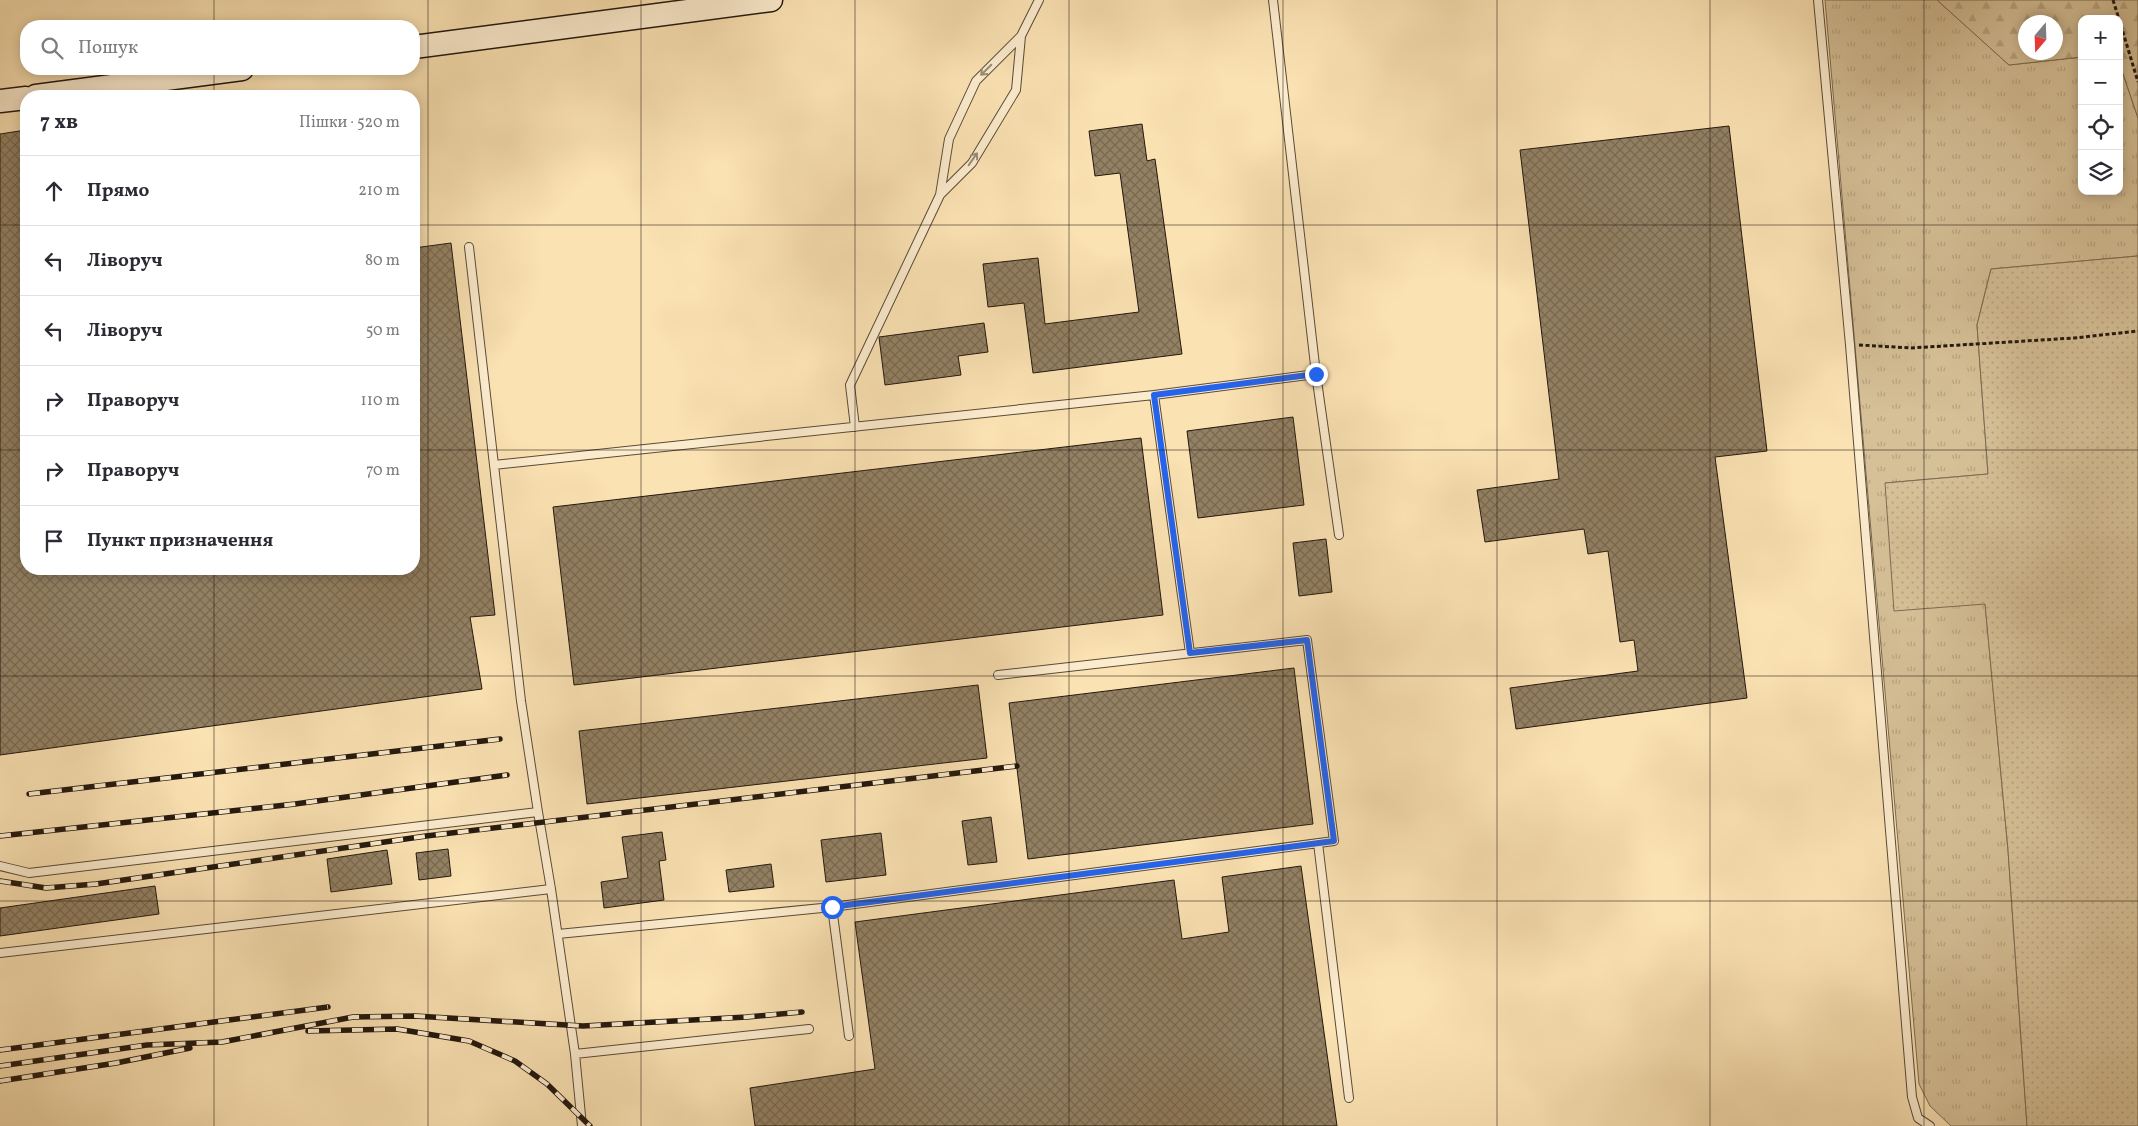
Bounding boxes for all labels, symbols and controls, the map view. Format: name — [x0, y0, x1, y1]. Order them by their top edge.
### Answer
north arrow — [2018, 15, 2063, 60]
map controls — [2078, 15, 2123, 195]
button: + — [2078, 15, 2123, 60]
search box — [20, 20, 420, 75]
icon: search — [38, 34, 66, 62]
text: Пошук — [78, 35, 138, 61]
button: − — [2078, 60, 2123, 105]
one-way arrow — [980, 64, 993, 76]
button: locate — [2078, 105, 2123, 150]
text: 7 хв — [40, 108, 78, 137]
text: Пішки · 520 m — [299, 112, 400, 134]
button: layers — [2078, 150, 2123, 195]
one-way arrow — [968, 153, 978, 167]
icon: ahead — [40, 177, 68, 205]
text: Прямо — [87, 178, 149, 204]
text: 210 m — [358, 180, 400, 202]
icon: left — [40, 247, 68, 275]
text: Ліворуч — [87, 248, 162, 274]
text: 80 m — [365, 250, 400, 272]
icon: left — [40, 317, 68, 345]
text: Ліворуч — [87, 318, 162, 344]
text: 50 m — [366, 320, 400, 342]
route end — [1305, 363, 1328, 386]
icon: right — [40, 387, 68, 415]
text: Праворуч — [87, 388, 179, 414]
text: 110 m — [361, 390, 400, 412]
icon: right — [40, 457, 68, 485]
text: Праворуч — [87, 458, 179, 484]
text: 70 m — [366, 460, 400, 482]
icon: arrive — [40, 527, 68, 555]
text: Пункт призначення — [87, 528, 273, 554]
route start — [821, 896, 844, 919]

